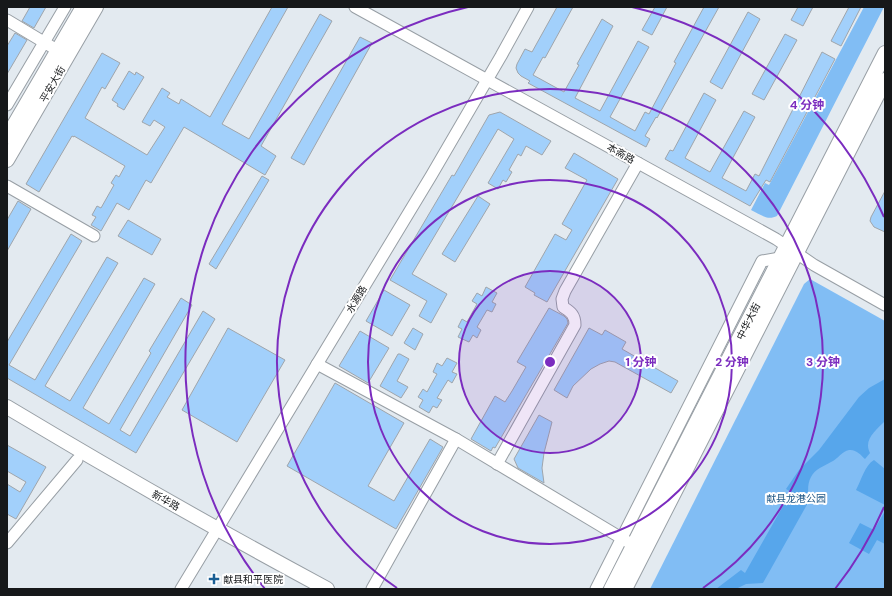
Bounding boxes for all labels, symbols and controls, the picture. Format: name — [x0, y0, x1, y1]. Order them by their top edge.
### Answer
street label: 平安大街 — [37, 64, 68, 105]
text: 4 分钟 — [790, 97, 824, 113]
street label: 本斋路 — [604, 140, 637, 166]
street label: 水源路 — [343, 283, 370, 315]
street label: 中华大街 — [734, 300, 763, 342]
text: 1 分钟 — [625, 354, 657, 370]
text: 2 分钟 — [715, 354, 749, 370]
text: 3 分钟 — [806, 354, 840, 370]
centre of rings — [543, 355, 557, 369]
street label: 新华路 — [149, 487, 182, 513]
park label: 献县龙港公园 — [766, 492, 826, 505]
marker: 献县和平医院 — [208, 573, 220, 585]
place label: 献县和平医院 — [223, 573, 283, 586]

